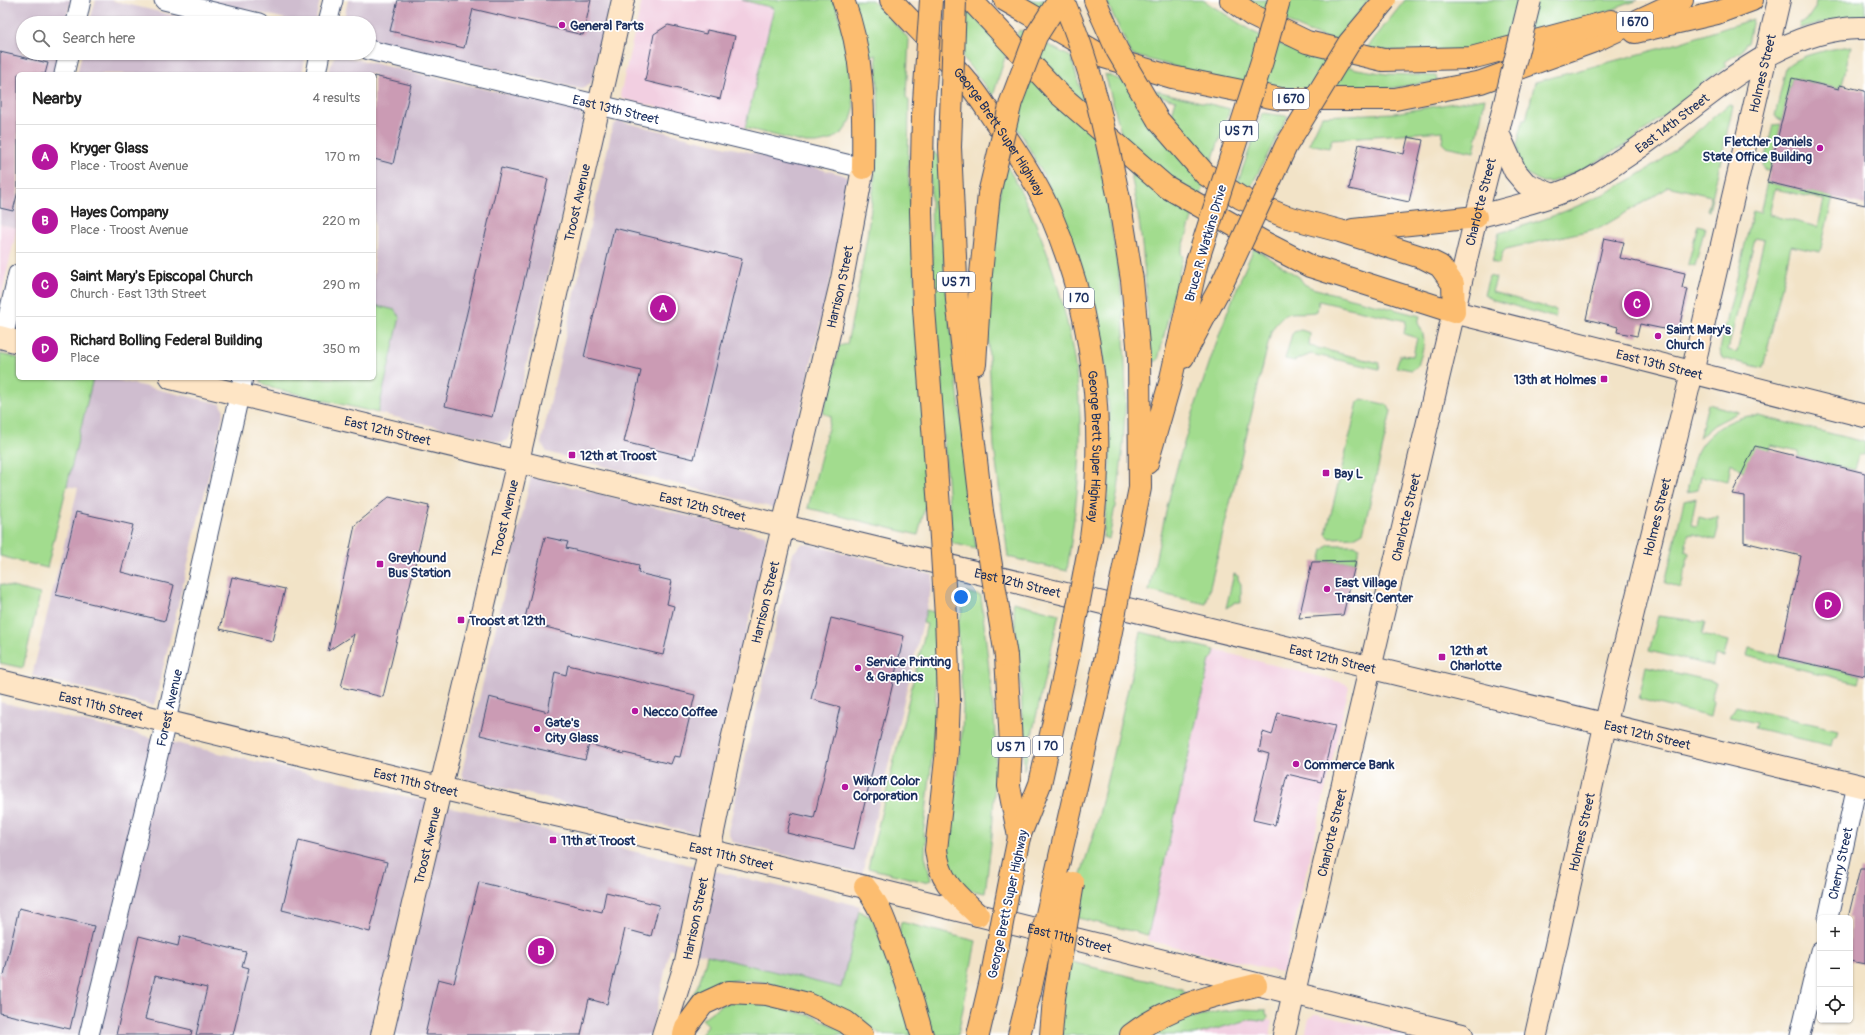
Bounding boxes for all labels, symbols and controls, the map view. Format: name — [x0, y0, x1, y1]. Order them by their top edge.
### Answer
road number: I 670 — [1617, 12, 1653, 32]
search box — [16, 16, 376, 60]
place label: General Parts — [570, 18, 644, 34]
marker: General Parts — [557, 20, 567, 30]
icon: search — [30, 27, 52, 49]
text: Search here — [62, 29, 135, 48]
street label: Holmes Street — [1746, 32, 1780, 114]
street label: George Brett Super Highway — [949, 65, 1048, 199]
text: Nearby — [32, 88, 81, 109]
road number: I 670 — [1273, 89, 1309, 109]
text: 4 results — [313, 90, 360, 106]
street label: East 14th Street — [1632, 90, 1713, 157]
street label: East 13th Street — [571, 92, 661, 128]
road number: US 71 — [1220, 121, 1258, 141]
place label: Fletcher Daniels State Office Building — [1702, 134, 1812, 165]
text: Kryger Glass — [70, 139, 148, 158]
marker: Fletcher Daniels State Office Building — [1815, 143, 1825, 153]
text: A — [41, 149, 49, 165]
text: 170 m — [325, 149, 360, 165]
street label: Charlotte Street — [1462, 156, 1500, 248]
text: Place · Troost Avenue — [70, 158, 188, 174]
street label: Troost Avenue — [561, 162, 595, 243]
street label: Bruce R. Watkins Drive — [1182, 183, 1230, 303]
text: Hayes Company — [70, 203, 168, 222]
text: B — [41, 213, 49, 229]
text: 220 m — [322, 213, 360, 229]
text: Place · Troost Avenue — [70, 222, 188, 238]
street label: Harrison Street — [824, 244, 857, 330]
text: Saint Mary's Episcopal Church — [70, 267, 253, 286]
road number: US 71 — [937, 272, 975, 292]
text: C — [41, 277, 49, 293]
text: 290 m — [323, 277, 360, 293]
text: Church · East 13th Street — [70, 286, 206, 302]
road number: I 70 — [1064, 288, 1094, 308]
pin: C — [1624, 289, 1650, 319]
pin: A — [650, 293, 676, 323]
place label: Saint Mary's Church — [1666, 322, 1731, 353]
text: Richard Bolling Federal Building — [70, 331, 262, 350]
marker: Saint Mary's Church — [1653, 331, 1663, 341]
text: D — [41, 341, 49, 357]
text: 350 m — [322, 341, 360, 357]
street label: East 13th Street — [1614, 346, 1705, 384]
text: Place — [70, 350, 99, 366]
street label: George Brett Super Highway — [1084, 370, 1104, 523]
place label: 13th at Holmes — [1514, 372, 1596, 388]
marker: 13th at Holmes — [1599, 374, 1609, 384]
street label: East 12th Street — [343, 413, 433, 450]
place label: 12th at Troost — [580, 448, 657, 464]
marker: 12th at Troost — [567, 450, 577, 460]
place label: Bay L — [1334, 466, 1364, 482]
marker: Bay L — [1321, 468, 1331, 478]
street label: Charlotte Street — [1388, 471, 1425, 563]
street label: Holmes Street — [1640, 475, 1675, 558]
street label: Troost Avenue — [488, 478, 522, 559]
street label: East 12th Street — [658, 489, 748, 526]
place label: Greyhound Bus Station — [388, 550, 451, 581]
marker: Greyhound Bus Station — [375, 559, 385, 569]
street label: Harrison Street — [748, 559, 784, 645]
street label: East 12th Street — [972, 565, 1063, 602]
place label: East Village Transit Center — [1334, 575, 1413, 606]
marker: East Village Transit Center — [1322, 584, 1332, 594]
your location — [951, 587, 971, 607]
pin: D — [1815, 590, 1841, 620]
place label: Troost at 12th — [468, 613, 545, 629]
marker: Troost at 12th — [456, 615, 466, 625]
street label: East 12th Street — [1287, 641, 1378, 678]
place label: 12th at Charlotte — [1450, 643, 1502, 674]
marker: 12th at Charlotte — [1437, 652, 1447, 662]
place label: Service Printing & Graphics — [866, 654, 951, 685]
marker: Service Printing & Graphics — [853, 663, 863, 673]
street label: Forest Avenue — [153, 667, 187, 748]
street label: East 11th Street — [57, 689, 145, 725]
place label: Necco Coffee — [643, 704, 718, 720]
marker: Necco Coffee — [630, 706, 640, 716]
place label: Gate's City Glass — [545, 715, 598, 746]
street label: East 12th Street — [1602, 717, 1693, 754]
marker: Gate's City Glass — [532, 724, 542, 734]
road number: I 70 — [1033, 736, 1063, 756]
road number: US 71 — [992, 737, 1030, 757]
place label: Commerce Bank — [1304, 757, 1395, 773]
marker: Commerce Bank — [1291, 759, 1301, 769]
street label: East 11th Street — [372, 765, 460, 801]
place label: Wikoff Color Corporation — [853, 773, 920, 804]
marker: Wikoff Color Corporation — [840, 782, 850, 792]
street label: Charlotte Street — [1314, 786, 1351, 878]
street label: Holmes Street — [1566, 791, 1599, 873]
street label: Troost Avenue — [411, 805, 445, 886]
street label: Cherry Street — [1825, 825, 1857, 901]
street label: George Brett Super Highway — [984, 828, 1032, 980]
place label: 11th at Troost — [561, 833, 636, 849]
marker: 11th at Troost — [548, 835, 558, 845]
street label: East 11th Street — [687, 839, 776, 875]
street label: Harrison Street — [680, 875, 713, 961]
map controls — [1817, 915, 1853, 1023]
button: + — [1817, 915, 1853, 951]
street label: East 11th Street — [1026, 921, 1114, 957]
pin: B — [528, 936, 554, 966]
button: − — [1817, 951, 1853, 987]
button: locate — [1817, 987, 1853, 1023]

